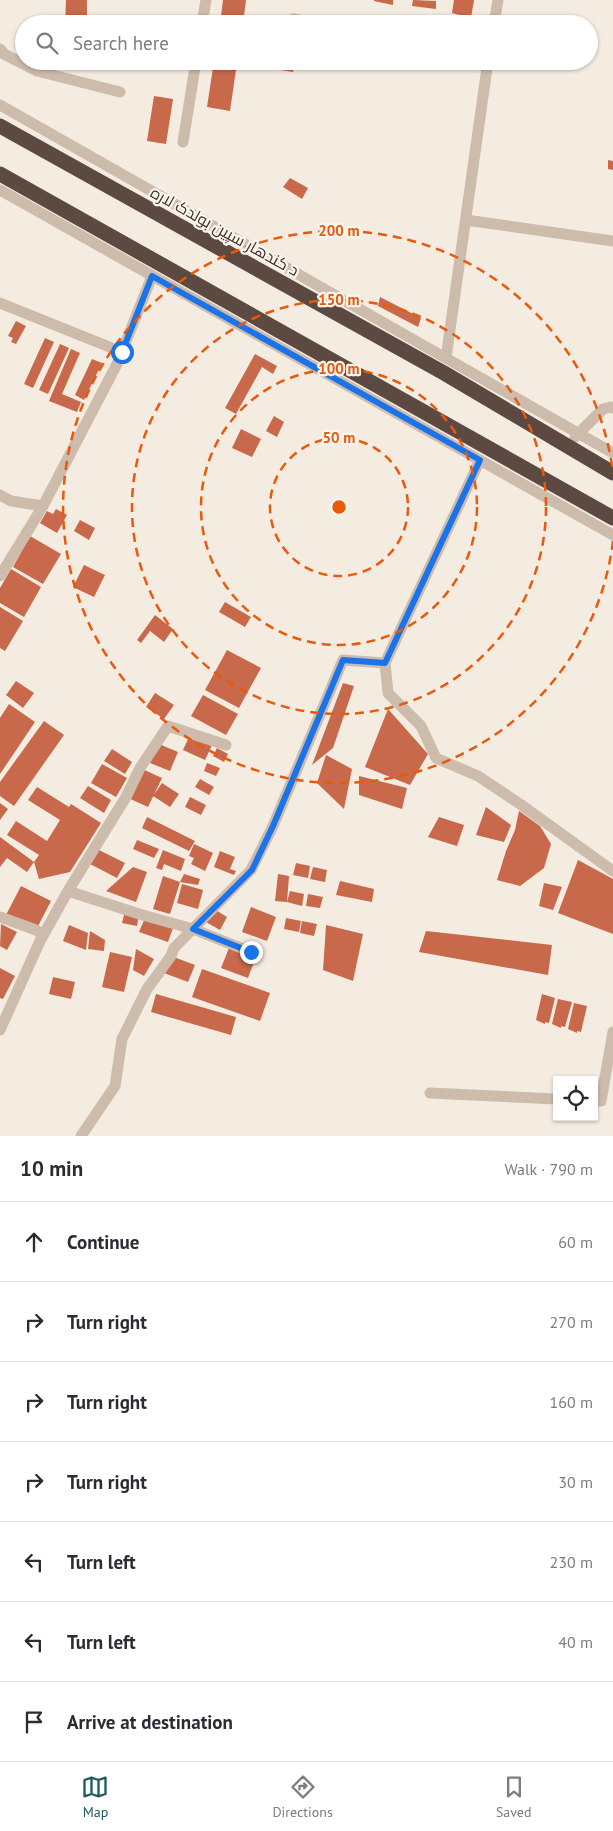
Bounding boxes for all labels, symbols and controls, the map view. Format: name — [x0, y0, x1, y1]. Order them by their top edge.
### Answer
search box — [15, 15, 598, 70]
icon: search — [33, 29, 61, 57]
text: Search here — [73, 31, 169, 55]
street label: د کندهار سپین بولدک لاره — [147, 182, 303, 281]
text: 200 m — [318, 221, 360, 240]
text: 150 m — [318, 290, 360, 309]
route start — [111, 341, 134, 364]
text: 100 m — [318, 359, 360, 378]
text: 50 m — [323, 428, 355, 447]
centre of rings — [330, 498, 348, 516]
route end — [240, 941, 263, 964]
map controls — [553, 1076, 598, 1121]
button: locate — [553, 1076, 598, 1121]
text: 10 min — [20, 1155, 83, 1182]
text: Walk · 790 m — [504, 1159, 593, 1179]
icon: ahead — [20, 1228, 48, 1256]
text: Continue — [67, 1230, 139, 1254]
text: 60 m — [558, 1232, 593, 1252]
icon: right — [20, 1308, 48, 1336]
text: Turn right — [67, 1310, 147, 1334]
text: 270 m — [550, 1312, 593, 1332]
icon: right — [20, 1388, 48, 1416]
text: Turn right — [67, 1390, 147, 1414]
text: 160 m — [550, 1392, 593, 1412]
icon: right — [20, 1468, 48, 1496]
text: Turn right — [67, 1470, 147, 1494]
text: 30 m — [558, 1472, 593, 1492]
icon: left — [20, 1548, 48, 1576]
text: Turn left — [67, 1550, 136, 1574]
text: 230 m — [550, 1552, 593, 1572]
icon: left — [20, 1628, 48, 1656]
text: Turn left — [67, 1630, 136, 1654]
text: 40 m — [558, 1632, 593, 1652]
icon: arrive — [20, 1708, 48, 1736]
text: Arrive at destination — [67, 1710, 233, 1734]
tab: Map — [81, 1773, 109, 1821]
tab: Directions — [272, 1773, 333, 1821]
tab: Saved — [496, 1773, 532, 1821]

